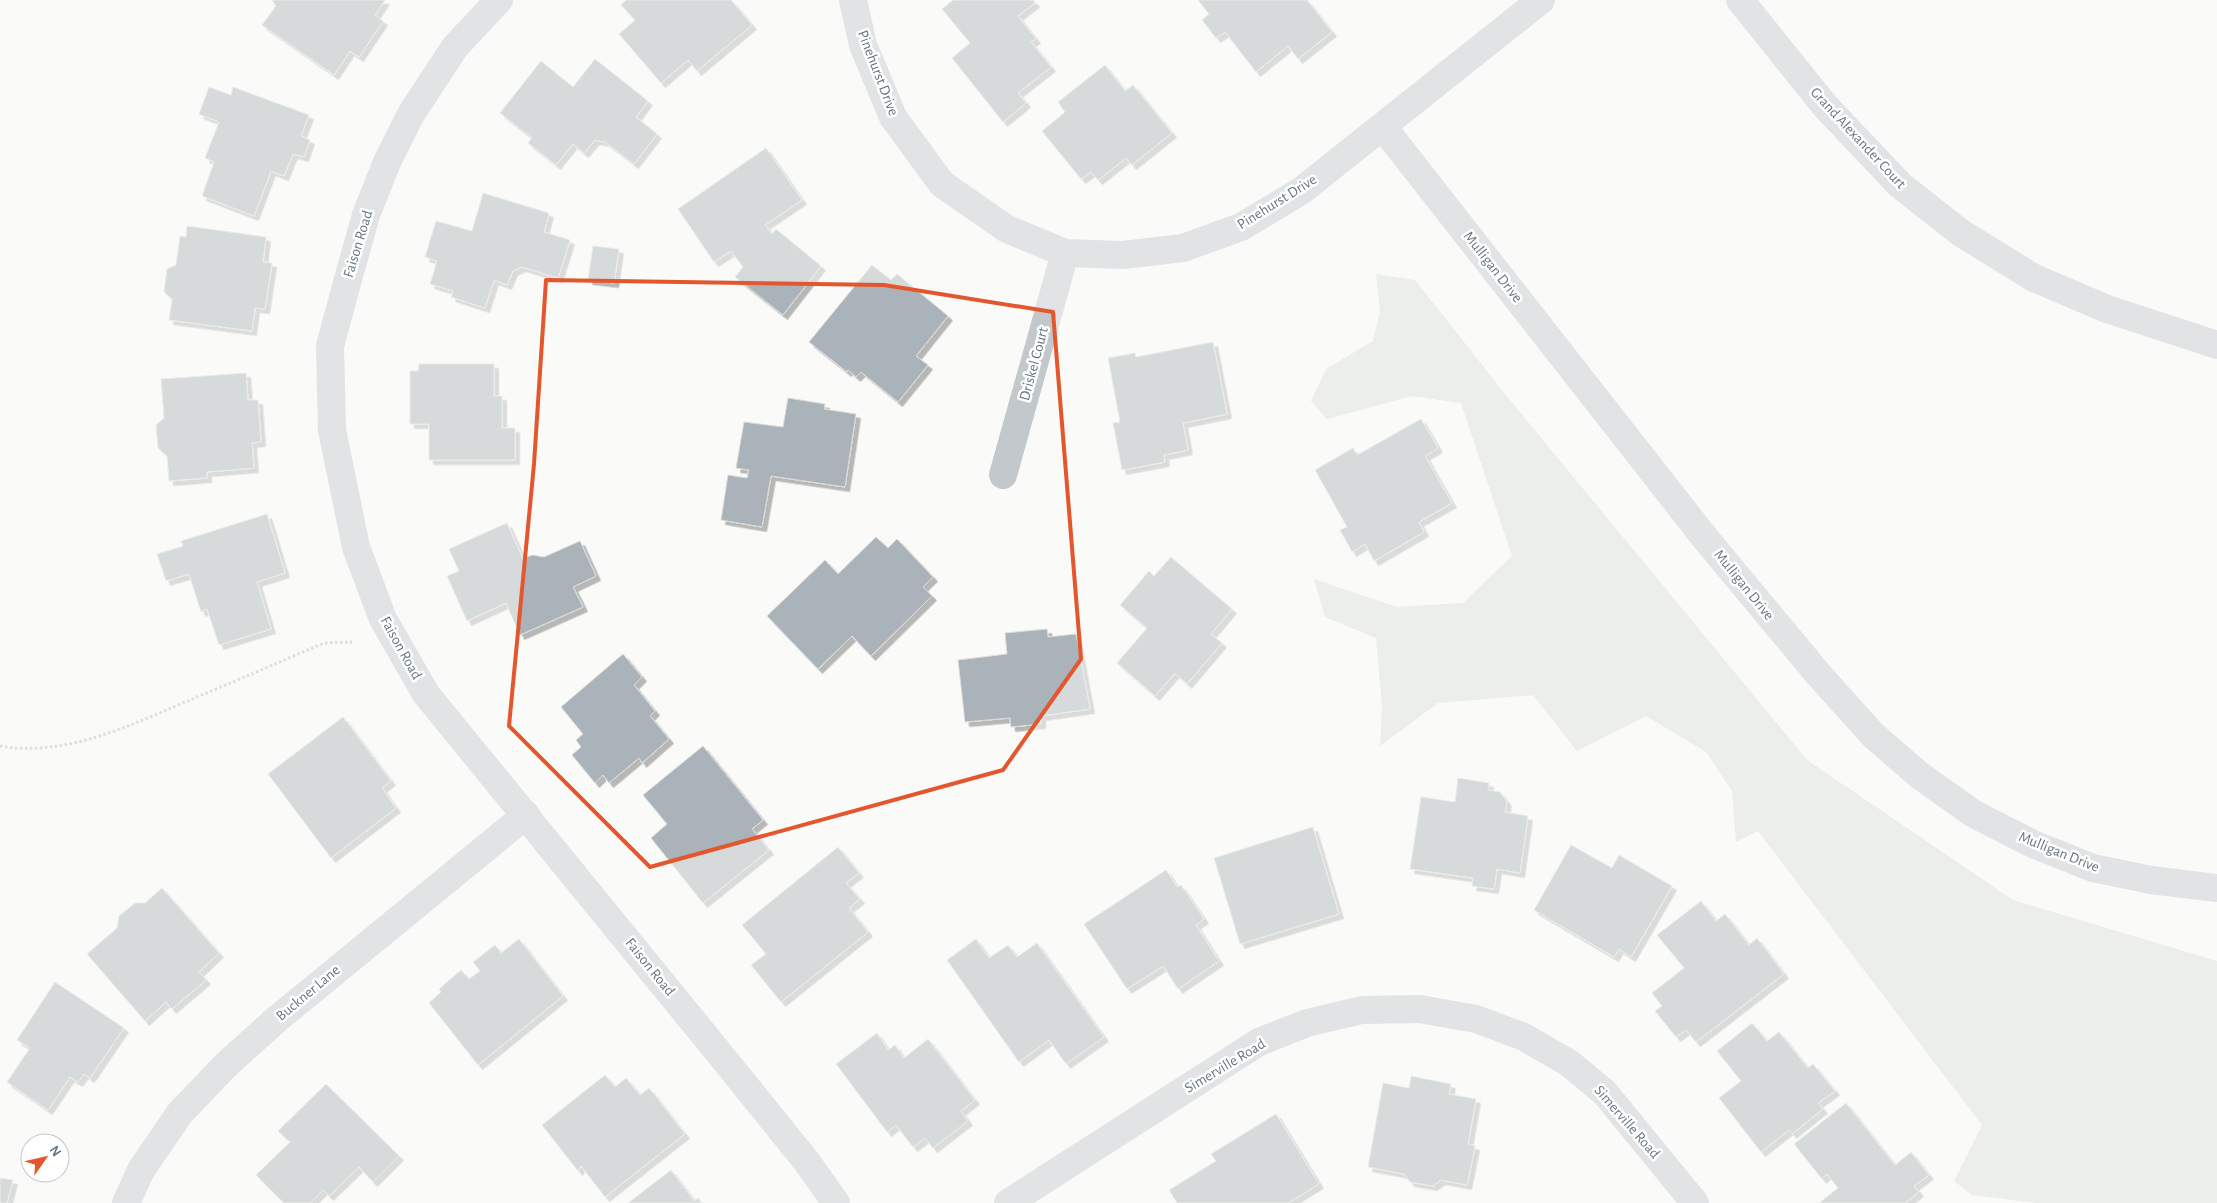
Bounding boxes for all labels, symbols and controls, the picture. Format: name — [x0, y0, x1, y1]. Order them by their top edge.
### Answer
street label: Pinehurst Drive — [855, 28, 901, 118]
street label: Grand Alexander Court — [1807, 85, 1909, 192]
street label: Pinehurst Drive — [1235, 172, 1319, 232]
street label: Faison Road — [341, 208, 375, 279]
street label: Mulligan Drive — [1461, 229, 1525, 305]
street label: Driskel Court — [1017, 325, 1051, 402]
street label: Mulligan Drive — [1711, 547, 1777, 623]
street label: Faison Road — [378, 614, 425, 682]
street label: Mulligan Drive — [2017, 829, 2102, 875]
street label: Faison Road — [622, 935, 678, 999]
street label: Buckner Lane — [273, 962, 343, 1024]
street label: Simerville Road — [1182, 1036, 1268, 1096]
street label: Simerville Road — [1591, 1083, 1663, 1162]
north arrow — [20, 1133, 70, 1183]
text: N — [46, 1143, 63, 1159]

